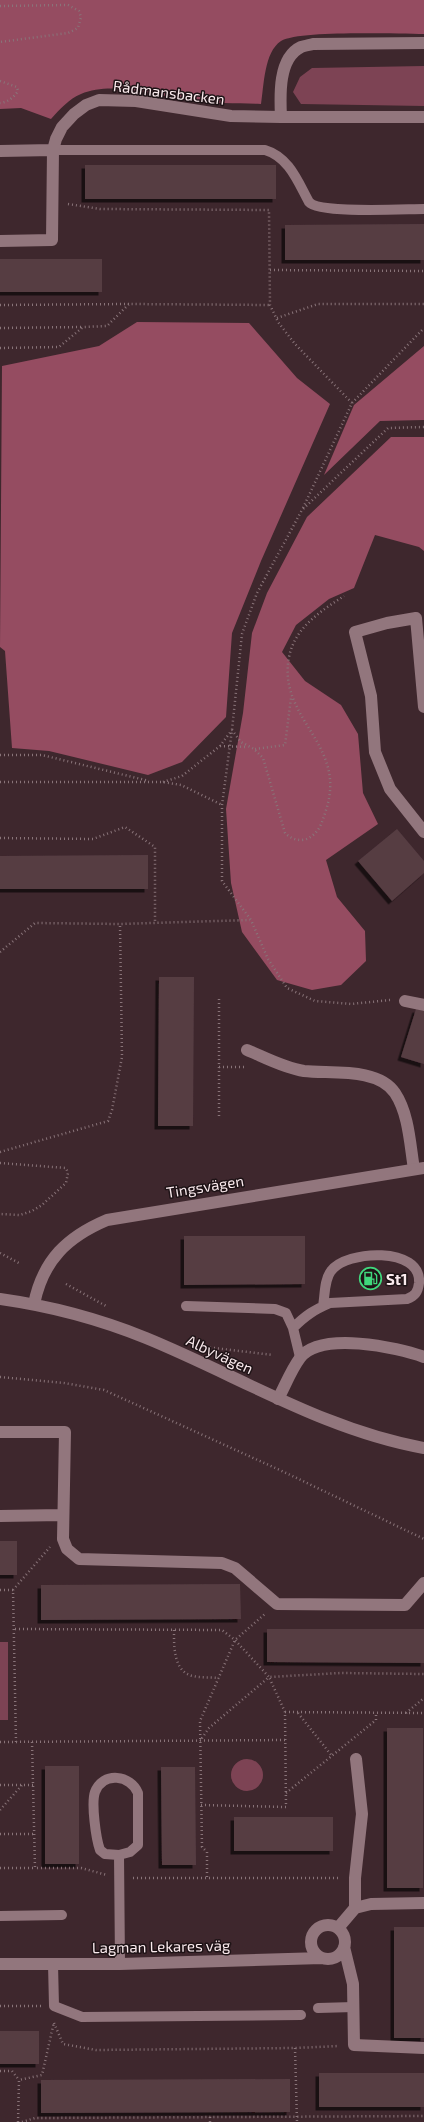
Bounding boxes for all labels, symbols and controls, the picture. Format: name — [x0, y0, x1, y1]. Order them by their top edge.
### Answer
street label: Rådmansbacken — [112, 76, 226, 108]
street label: Tingsvägen — [165, 1171, 245, 1201]
fuel station icon: St1 — [357, 1266, 383, 1292]
place label: St1 — [386, 1270, 407, 1288]
street label: Albyvägen — [184, 1331, 256, 1377]
street label: Lagman Lekares väg — [92, 1936, 231, 1956]

